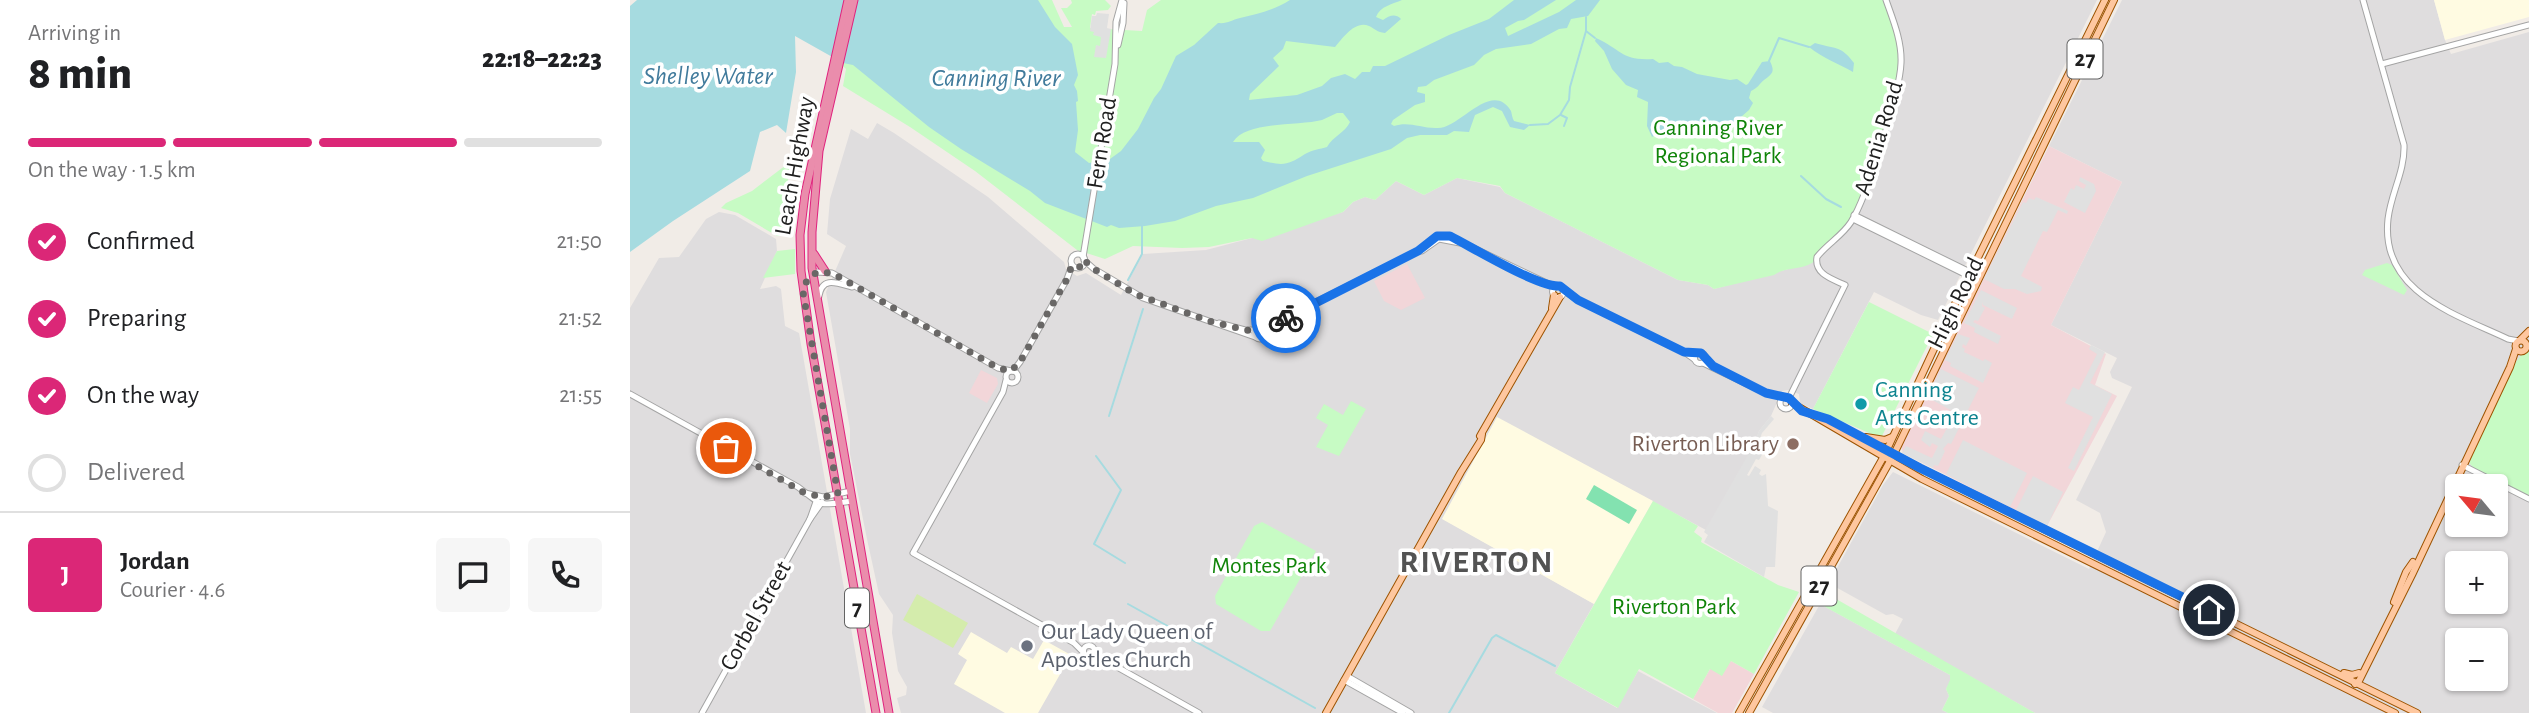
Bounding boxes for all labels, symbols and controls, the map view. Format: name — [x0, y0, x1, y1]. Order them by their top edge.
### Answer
text: Arriving in — [28, 22, 121, 45]
road number: 27 — [2068, 40, 2102, 78]
text: 22:18–22:23 — [482, 46, 602, 72]
text: 8 min — [28, 51, 132, 97]
water label: Shelley Water — [643, 63, 774, 89]
water label: Canning River — [931, 65, 1062, 91]
street label: Adenia Road — [1850, 78, 1908, 198]
street label: Leach Highway — [771, 95, 819, 237]
street label: Fern Road — [1083, 95, 1121, 191]
park label: Canning River Regional Park — [1653, 116, 1783, 168]
text: On the way · 1.5 km — [28, 159, 196, 182]
icon: check — [28, 223, 66, 261]
text: Confirmed — [87, 228, 195, 254]
text: 21:50 — [557, 230, 602, 253]
street label: High Road — [1924, 254, 1988, 352]
courier — [1251, 283, 1321, 353]
icon: bike — [1267, 299, 1305, 337]
icon: check — [28, 300, 66, 338]
text: Preparing — [87, 305, 186, 331]
text: 21:52 — [558, 307, 602, 330]
icon: check — [28, 377, 66, 415]
place label: Canning Arts Centre — [1875, 378, 1979, 430]
text: On the way — [87, 382, 199, 408]
text: 21:55 — [559, 384, 602, 407]
marker: Canning Arts Centre — [1853, 396, 1869, 412]
pin — [696, 418, 756, 478]
icon: bag — [707, 429, 745, 467]
place label: Riverton Library — [1632, 432, 1779, 456]
marker: Riverton Library — [1785, 436, 1801, 452]
text: Delivered — [87, 459, 185, 485]
north arrow — [2445, 474, 2508, 537]
map controls — [2445, 474, 2508, 691]
button: chat — [436, 538, 510, 612]
button: phone — [528, 538, 602, 612]
district label: RIVERTON — [1400, 546, 1554, 578]
text: Jordan — [120, 548, 190, 574]
button: + — [2445, 551, 2508, 614]
park label: Montes Park — [1211, 554, 1327, 578]
street label: Corbel Street — [716, 557, 796, 675]
text: J — [61, 562, 69, 588]
road number: 27 — [1802, 566, 1836, 606]
text: Courier · 4.6 — [120, 579, 225, 602]
pin — [2179, 580, 2239, 640]
road number: 7 — [845, 588, 869, 628]
icon: home — [2190, 591, 2228, 629]
park label: Riverton Park — [1612, 595, 1736, 619]
place label: Our Lady Queen of Apostles Church — [1041, 620, 1214, 672]
button: − — [2445, 628, 2508, 691]
marker: Our Lady Queen of Apostles Church — [1019, 638, 1035, 654]

